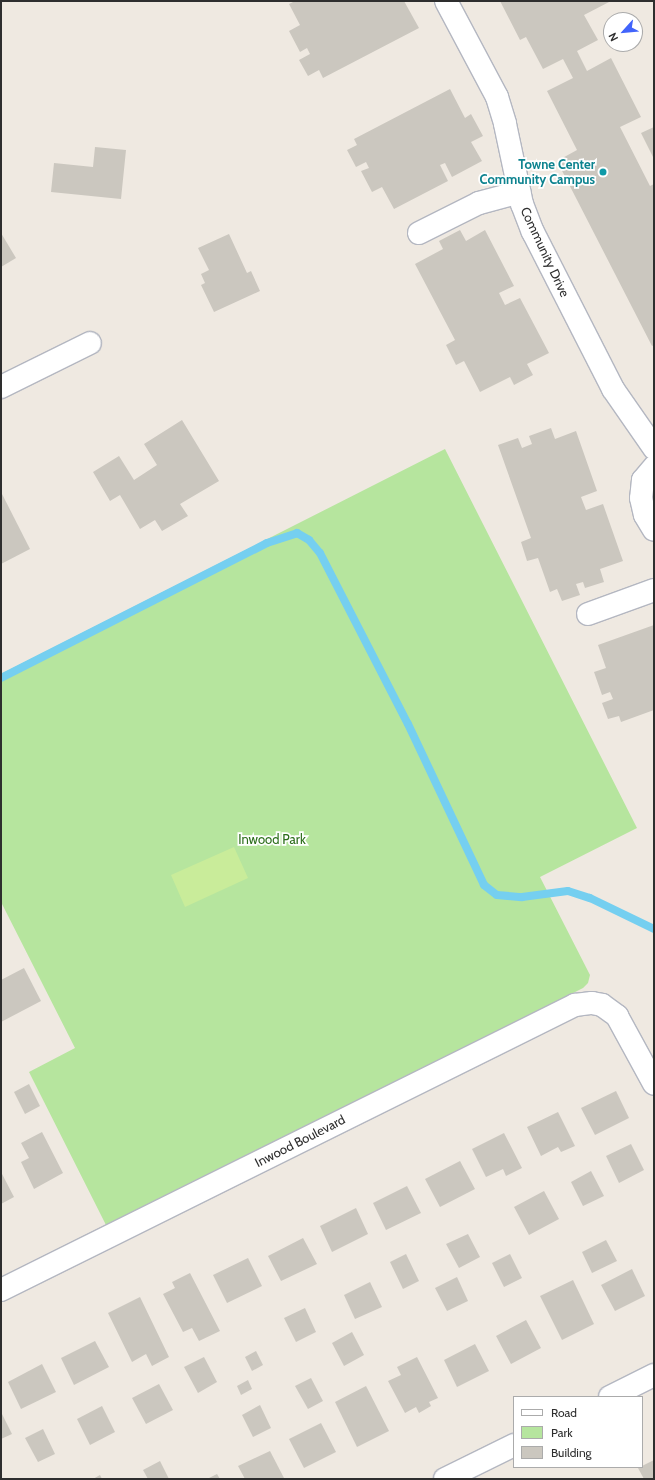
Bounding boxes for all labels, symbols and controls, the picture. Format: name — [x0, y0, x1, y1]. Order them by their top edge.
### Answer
north arrow — [603, 12, 643, 52]
text: N — [605, 30, 621, 44]
place label: Towne Center Community Campus — [480, 157, 595, 188]
marker: Towne Center Community Campus — [598, 167, 608, 177]
street label: Community Drive — [517, 204, 573, 300]
park label: Inwood Park — [238, 831, 306, 847]
street label: Inwood Boulevard — [252, 1112, 348, 1170]
legend — [513, 1396, 643, 1468]
text: Road — [551, 1405, 577, 1420]
text: Park — [551, 1425, 573, 1440]
text: Building — [551, 1445, 592, 1460]

